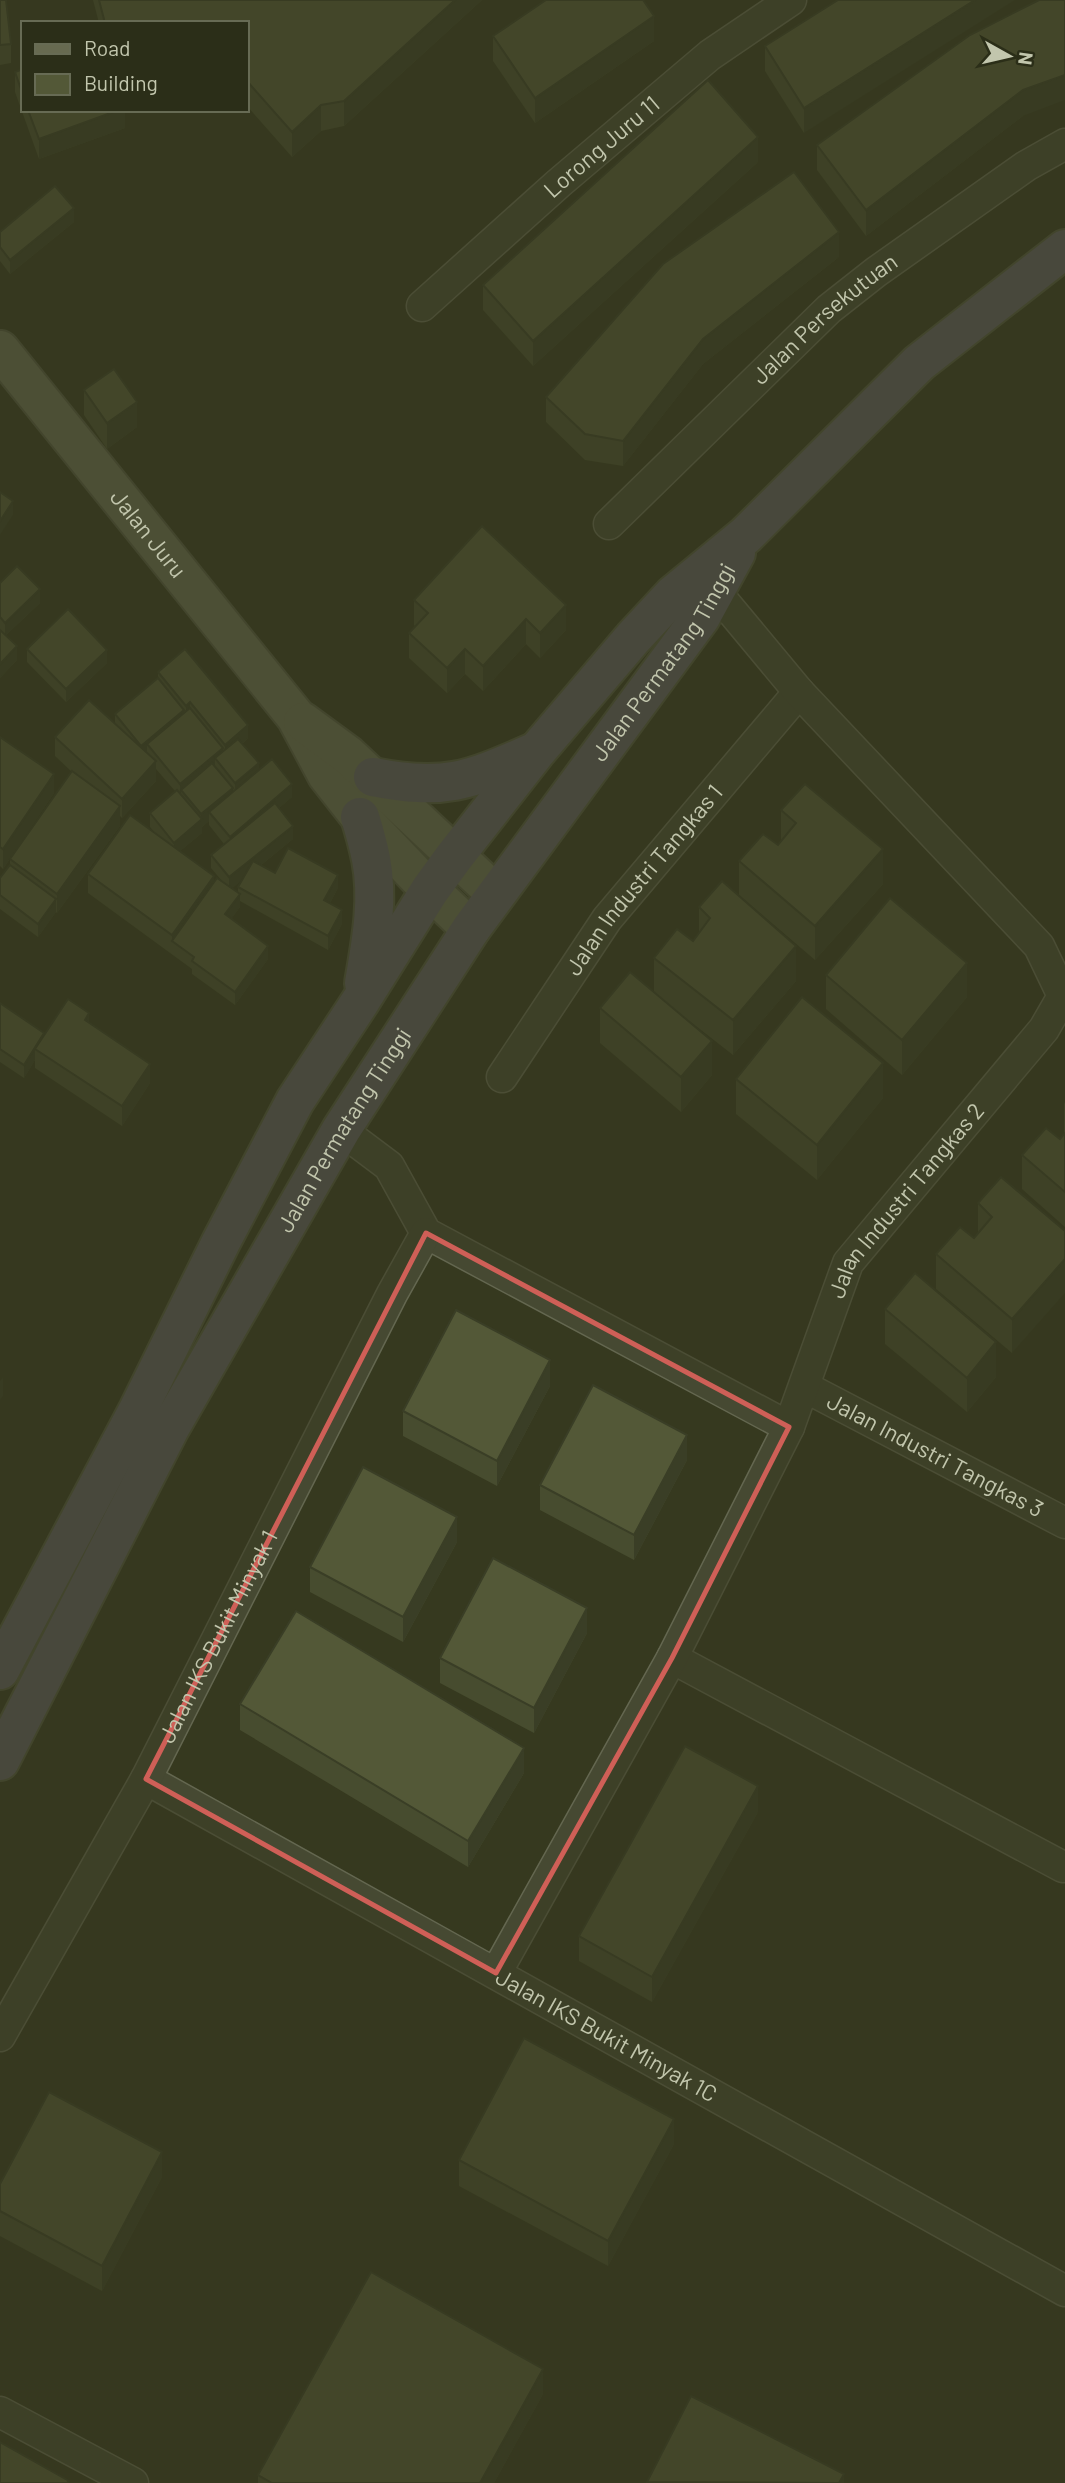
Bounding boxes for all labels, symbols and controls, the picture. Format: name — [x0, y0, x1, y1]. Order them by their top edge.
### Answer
legend — [21, 21, 248, 112]
north arrow — [974, 21, 1044, 91]
text: Road — [84, 35, 130, 60]
text: N — [1014, 51, 1039, 66]
text: Building — [84, 70, 158, 95]
street label: Lorong Juru 11 — [537, 89, 665, 203]
street label: Jalan Persekutuan — [745, 246, 902, 390]
street label: Jalan Juru — [105, 483, 193, 583]
street label: Jalan Permatang Tinggi — [585, 558, 741, 766]
street label: Jalan Industri Tangkas 1 — [559, 778, 728, 980]
street label: Jalan Permatang Tinggi — [270, 1022, 416, 1237]
street label: Jalan Industri Tangkas 2 — [822, 1097, 989, 1302]
street label: Jalan Industri Tangkas 3 — [823, 1386, 1049, 1522]
street label: Jalan IKS Bukit Minyak 1 — [152, 1525, 283, 1747]
street label: Jalan IKS Bukit Minyak 1C — [491, 1962, 722, 2107]

